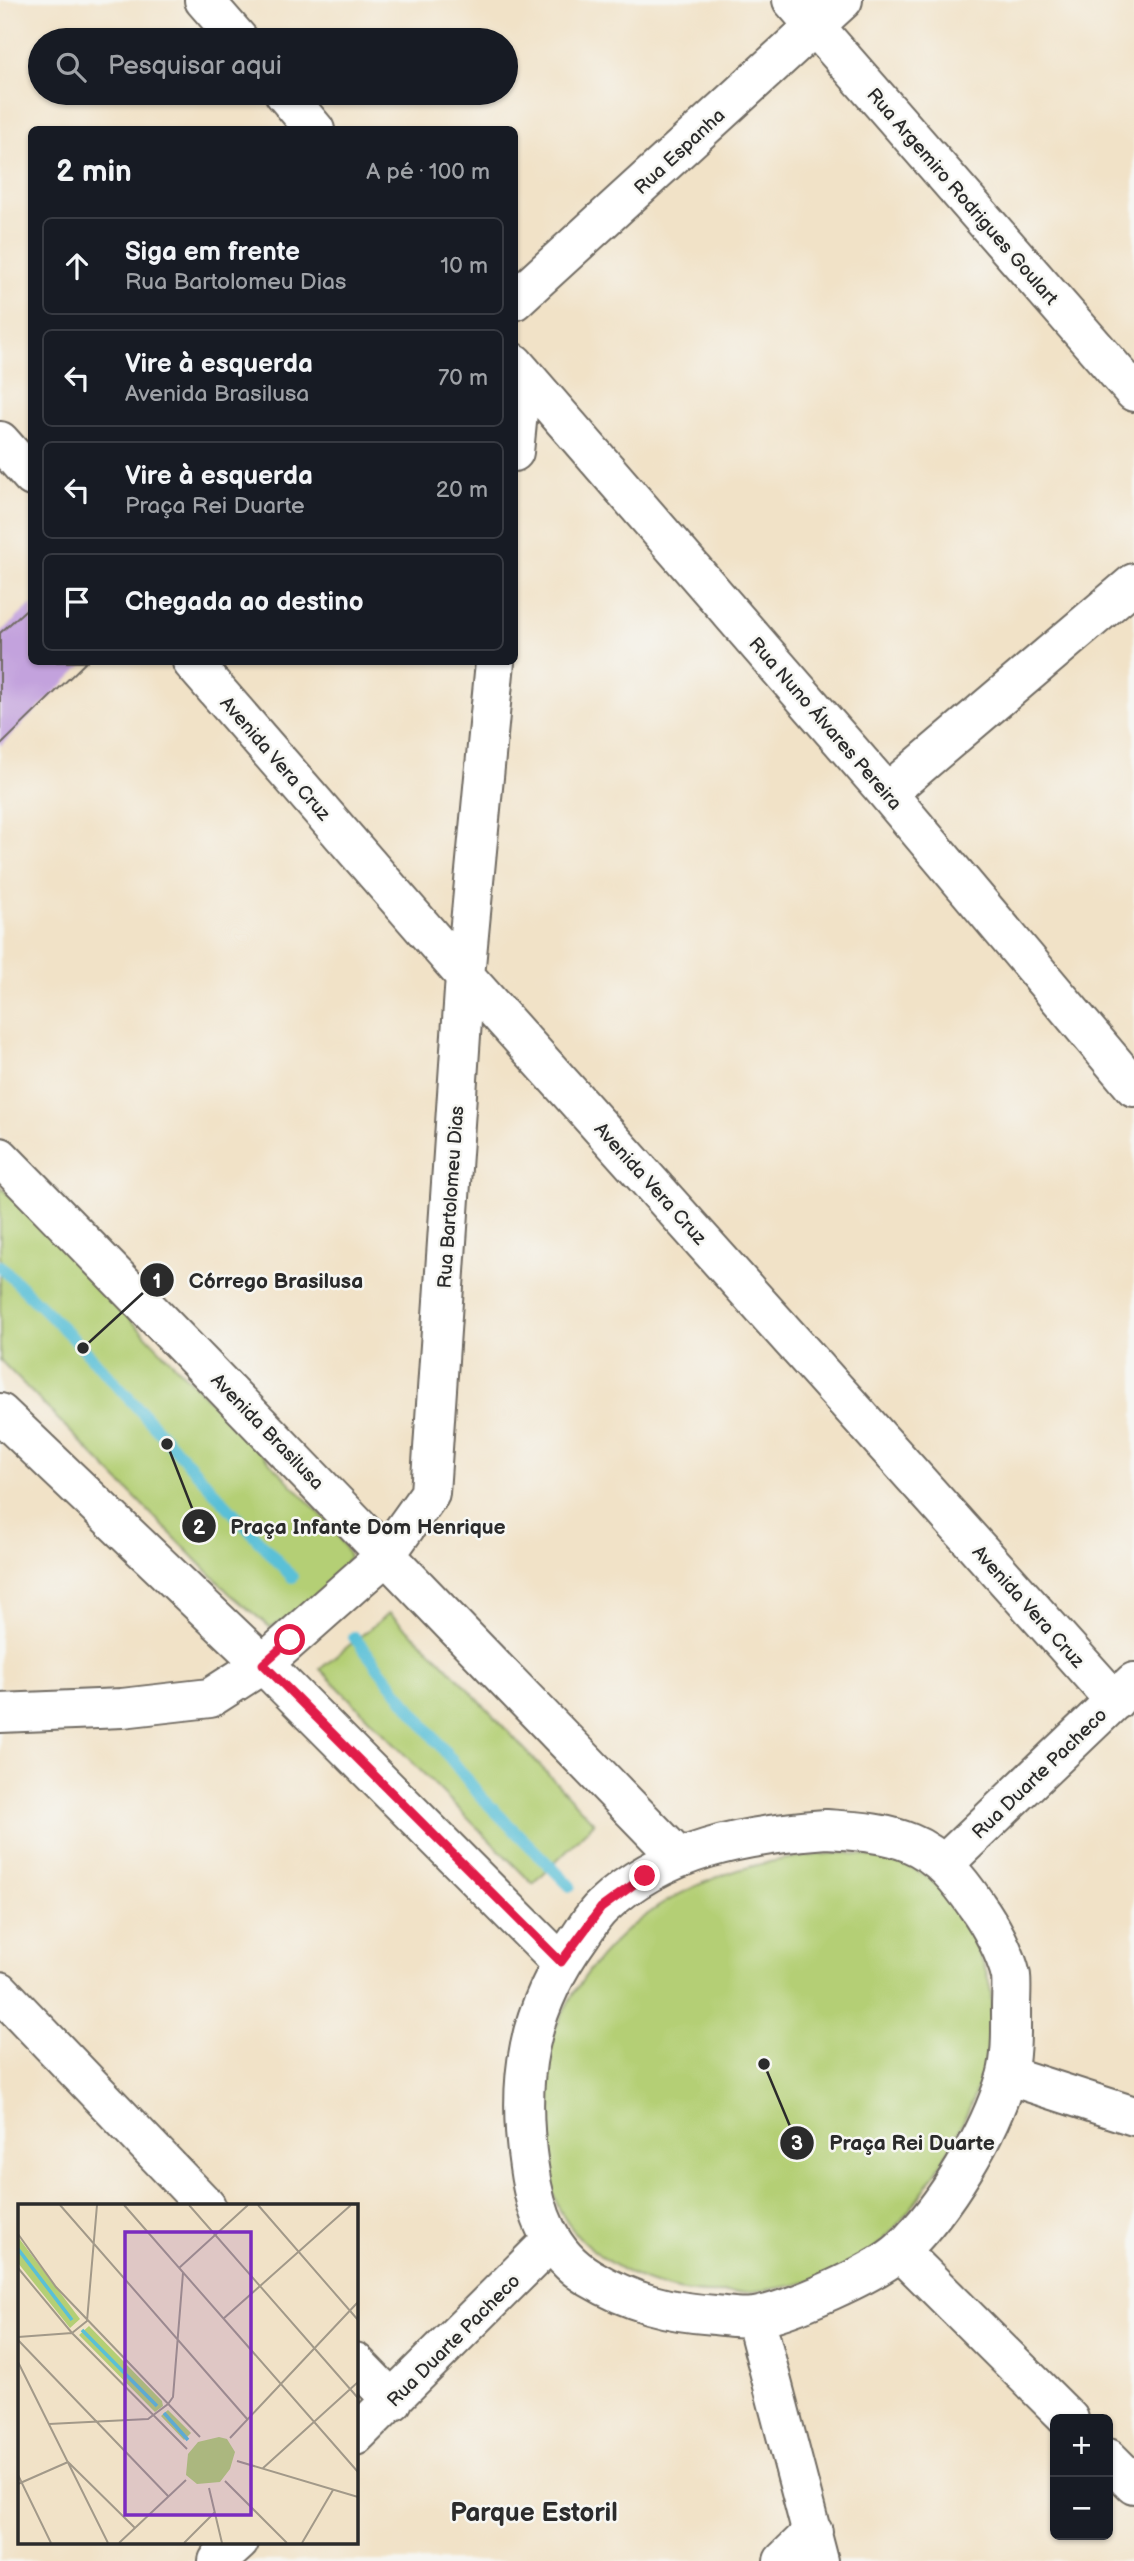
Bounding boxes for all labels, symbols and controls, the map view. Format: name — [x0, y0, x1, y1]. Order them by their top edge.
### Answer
search box — [28, 28, 518, 105]
icon: search — [52, 48, 90, 86]
text: Pesquisar aqui — [108, 51, 282, 82]
street label: Rua Argemiro Rodrigues Goulart — [861, 84, 1062, 310]
street label: Rua Espanha — [630, 104, 730, 200]
text: 2 min — [56, 154, 132, 190]
text: A pé · 100 m — [366, 158, 490, 186]
text: Siga em frente — [125, 237, 300, 268]
icon: ahead — [58, 247, 96, 285]
text: 10 m — [440, 252, 488, 280]
text: Rua Bartolomeu Dias — [125, 268, 346, 296]
text: Vire à esquerda — [125, 349, 313, 380]
icon: left — [58, 359, 96, 397]
text: 70 m — [438, 364, 488, 392]
text: Avenida Brasilusa — [125, 380, 309, 408]
text: Vire à esquerda — [125, 461, 313, 492]
icon: left — [58, 471, 96, 509]
text: 20 m — [436, 476, 488, 504]
text: Praça Rei Duarte — [125, 492, 305, 520]
icon: arrive — [58, 583, 96, 621]
text: Chegada ao destino — [125, 587, 363, 618]
street label: Rua Nuno Álvares Pereira — [744, 632, 907, 815]
street label: Avenida Vera Cruz — [215, 692, 336, 826]
street label: Rua Bartolomeu Dias — [434, 1105, 469, 1289]
street label: Avenida Vera Cruz — [589, 1118, 711, 1251]
callout: Córrego Brasilusa — [140, 1259, 377, 1301]
text: 1 — [153, 1269, 161, 1294]
text: Córrego Brasilusa — [189, 1269, 363, 1294]
street label: Avenida Brasilusa — [206, 1369, 328, 1495]
callout: Praça Infante Dom Henrique — [182, 1505, 520, 1547]
text: 2 — [193, 1515, 206, 1540]
text: Praça Infante Dom Henrique — [230, 1515, 506, 1540]
street label: Avenida Vera Cruz — [967, 1541, 1089, 1674]
route start — [274, 1624, 305, 1655]
street label: Rua Duarte Pacheco — [968, 1704, 1112, 1844]
route end — [629, 1860, 660, 1891]
callout: Praça Rei Duarte — [780, 2122, 1008, 2164]
text: 3 — [791, 2131, 803, 2156]
text: Praça Rei Duarte — [829, 2131, 995, 2156]
inset map — [18, 2204, 357, 2544]
street label: Rua Duarte Pacheco — [383, 2270, 525, 2412]
map controls — [1050, 2414, 1113, 2540]
button: + — [1050, 2414, 1113, 2477]
button: − — [1050, 2477, 1113, 2540]
district label: Parque Estoril — [450, 2498, 618, 2529]

